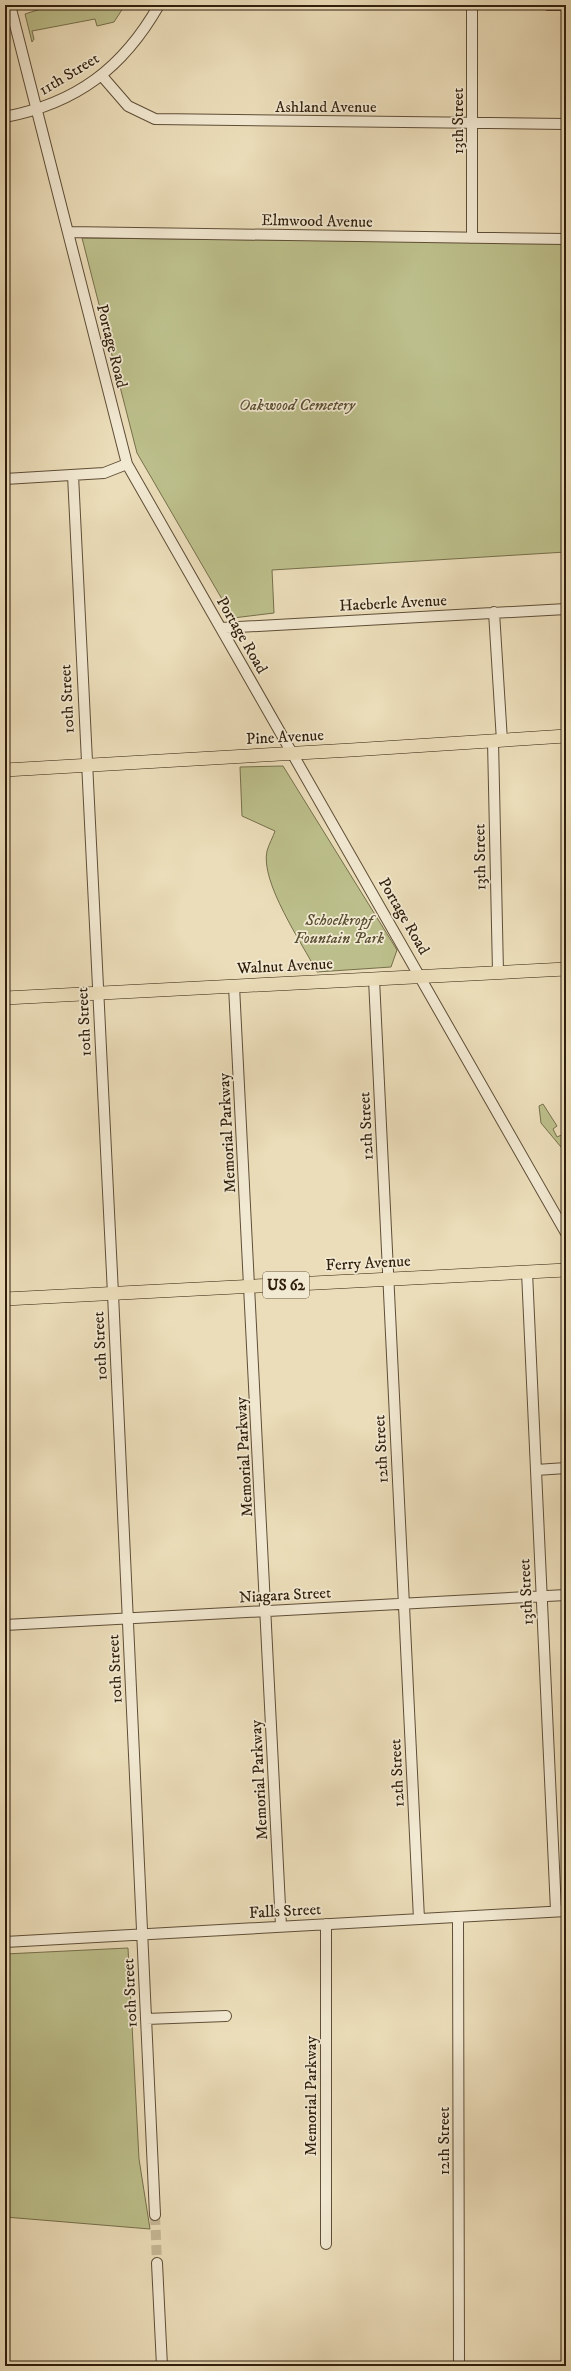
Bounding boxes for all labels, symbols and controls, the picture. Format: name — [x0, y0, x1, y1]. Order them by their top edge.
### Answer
street label: 11th Street — [35, 48, 103, 100]
street label: 13th Street — [448, 88, 468, 154]
street label: Ashland Avenue — [275, 97, 377, 117]
street label: Elmwood Avenue — [261, 210, 373, 232]
street label: Portage Road — [92, 302, 132, 390]
park label: Oakwood Cemetery — [239, 395, 357, 415]
street label: Haeberle Avenue — [339, 590, 448, 616]
street label: Portage Road — [212, 593, 272, 677]
street label: 10th Street — [55, 664, 79, 734]
street label: Pine Avenue — [246, 725, 325, 749]
street label: 13th Street — [469, 824, 491, 890]
street label: Portage Road — [374, 874, 434, 958]
park label: Schoelkropf Fountain Park — [294, 910, 384, 948]
street label: Walnut Avenue — [236, 953, 334, 979]
street label: 10th Street — [72, 987, 96, 1057]
street label: Memorial Parkway — [214, 1072, 240, 1194]
street label: 12th Street — [354, 1091, 378, 1161]
street label: Ferry Avenue — [325, 1251, 411, 1275]
road number: US 62 — [263, 1272, 309, 1298]
street label: 10th Street — [88, 1311, 112, 1381]
street label: Memorial Parkway — [231, 1396, 257, 1518]
street label: 12th Street — [369, 1414, 393, 1484]
street label: 13th Street — [514, 1558, 538, 1626]
street label: Niagara Street — [238, 1583, 332, 1607]
street label: 10th Street — [103, 1634, 127, 1704]
street label: Memorial Parkway — [246, 1719, 272, 1841]
street label: 12th Street — [385, 1738, 409, 1808]
street label: Falls Street — [248, 1899, 322, 1923]
street label: 10th Street — [118, 1958, 142, 2028]
street label: Memorial Parkway — [301, 2035, 321, 2156]
street label: 12th Street — [434, 2107, 454, 2175]

